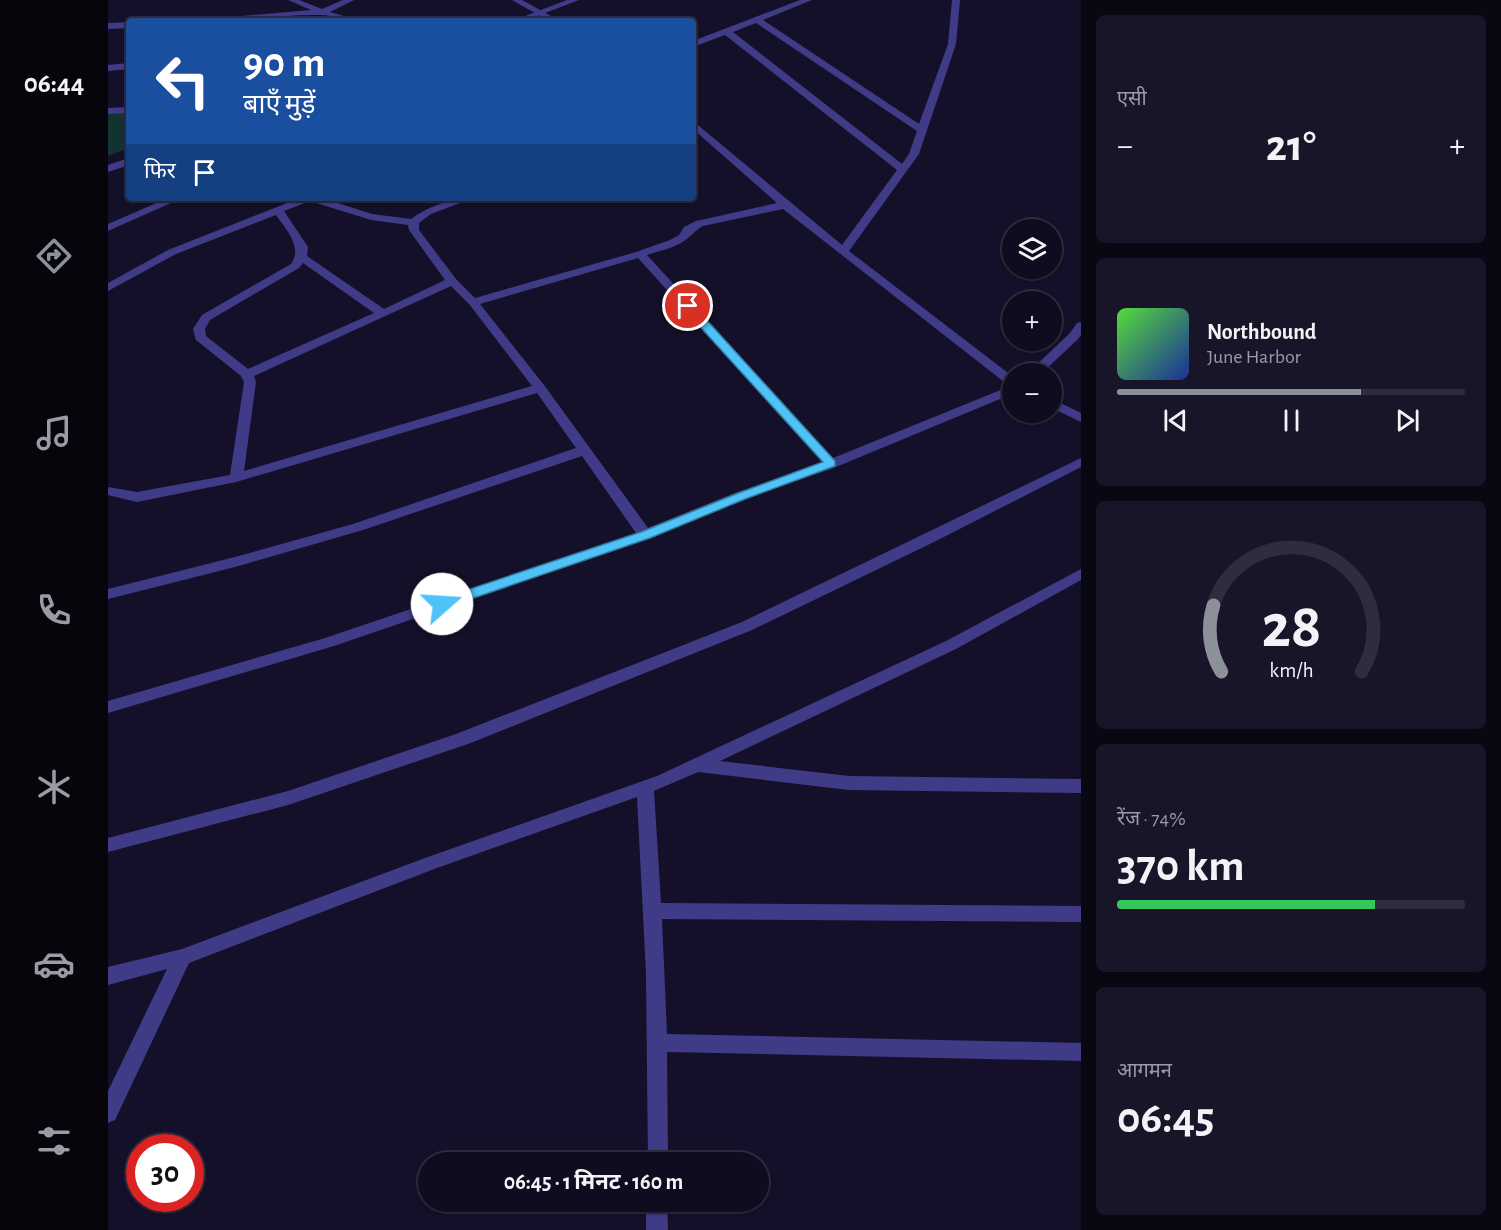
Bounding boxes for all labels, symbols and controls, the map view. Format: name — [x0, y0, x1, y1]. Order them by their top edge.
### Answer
icon: left — [144, 42, 222, 120]
text: 90 m — [243, 42, 325, 84]
text: 06:44 — [24, 70, 84, 97]
text: एसी — [1117, 89, 1147, 109]
text: बाएँ मुड़ें — [243, 91, 315, 118]
text: 21° — [1266, 124, 1316, 169]
text: − — [1117, 130, 1133, 163]
text: + — [1449, 130, 1465, 163]
icon: arrive — [188, 156, 221, 189]
text: फिर — [144, 160, 176, 182]
map controls — [1002, 219, 1062, 423]
button: layers — [1002, 219, 1062, 279]
icon: directions — [33, 235, 75, 277]
pin — [662, 280, 713, 331]
icon: arrive — [671, 289, 704, 322]
button: + — [1002, 291, 1062, 351]
text: Northbound — [1207, 321, 1316, 343]
text: June Harbor — [1207, 347, 1301, 367]
button: − — [1002, 363, 1062, 423]
icon: previous — [1159, 404, 1192, 437]
icon: pause — [1275, 404, 1308, 437]
icon: next — [1391, 404, 1424, 437]
icon: music — [33, 412, 75, 454]
position arrow — [410, 572, 474, 636]
icon: phone — [33, 589, 75, 631]
text: 28 — [1261, 596, 1321, 658]
text: km/h — [1269, 660, 1313, 681]
icon: climate — [33, 766, 75, 808]
text: रेंज · 74% — [1117, 809, 1186, 829]
text: 370 km — [1117, 844, 1245, 889]
icon: car — [33, 943, 75, 985]
text: आगमन — [1117, 1061, 1172, 1081]
text: 06:45 — [1117, 1096, 1215, 1141]
icon: filters — [33, 1120, 75, 1162]
speed limit sign: 30 — [126, 1134, 204, 1212]
text: 06:45 · 1 मिनट · 160 m — [504, 1171, 683, 1193]

